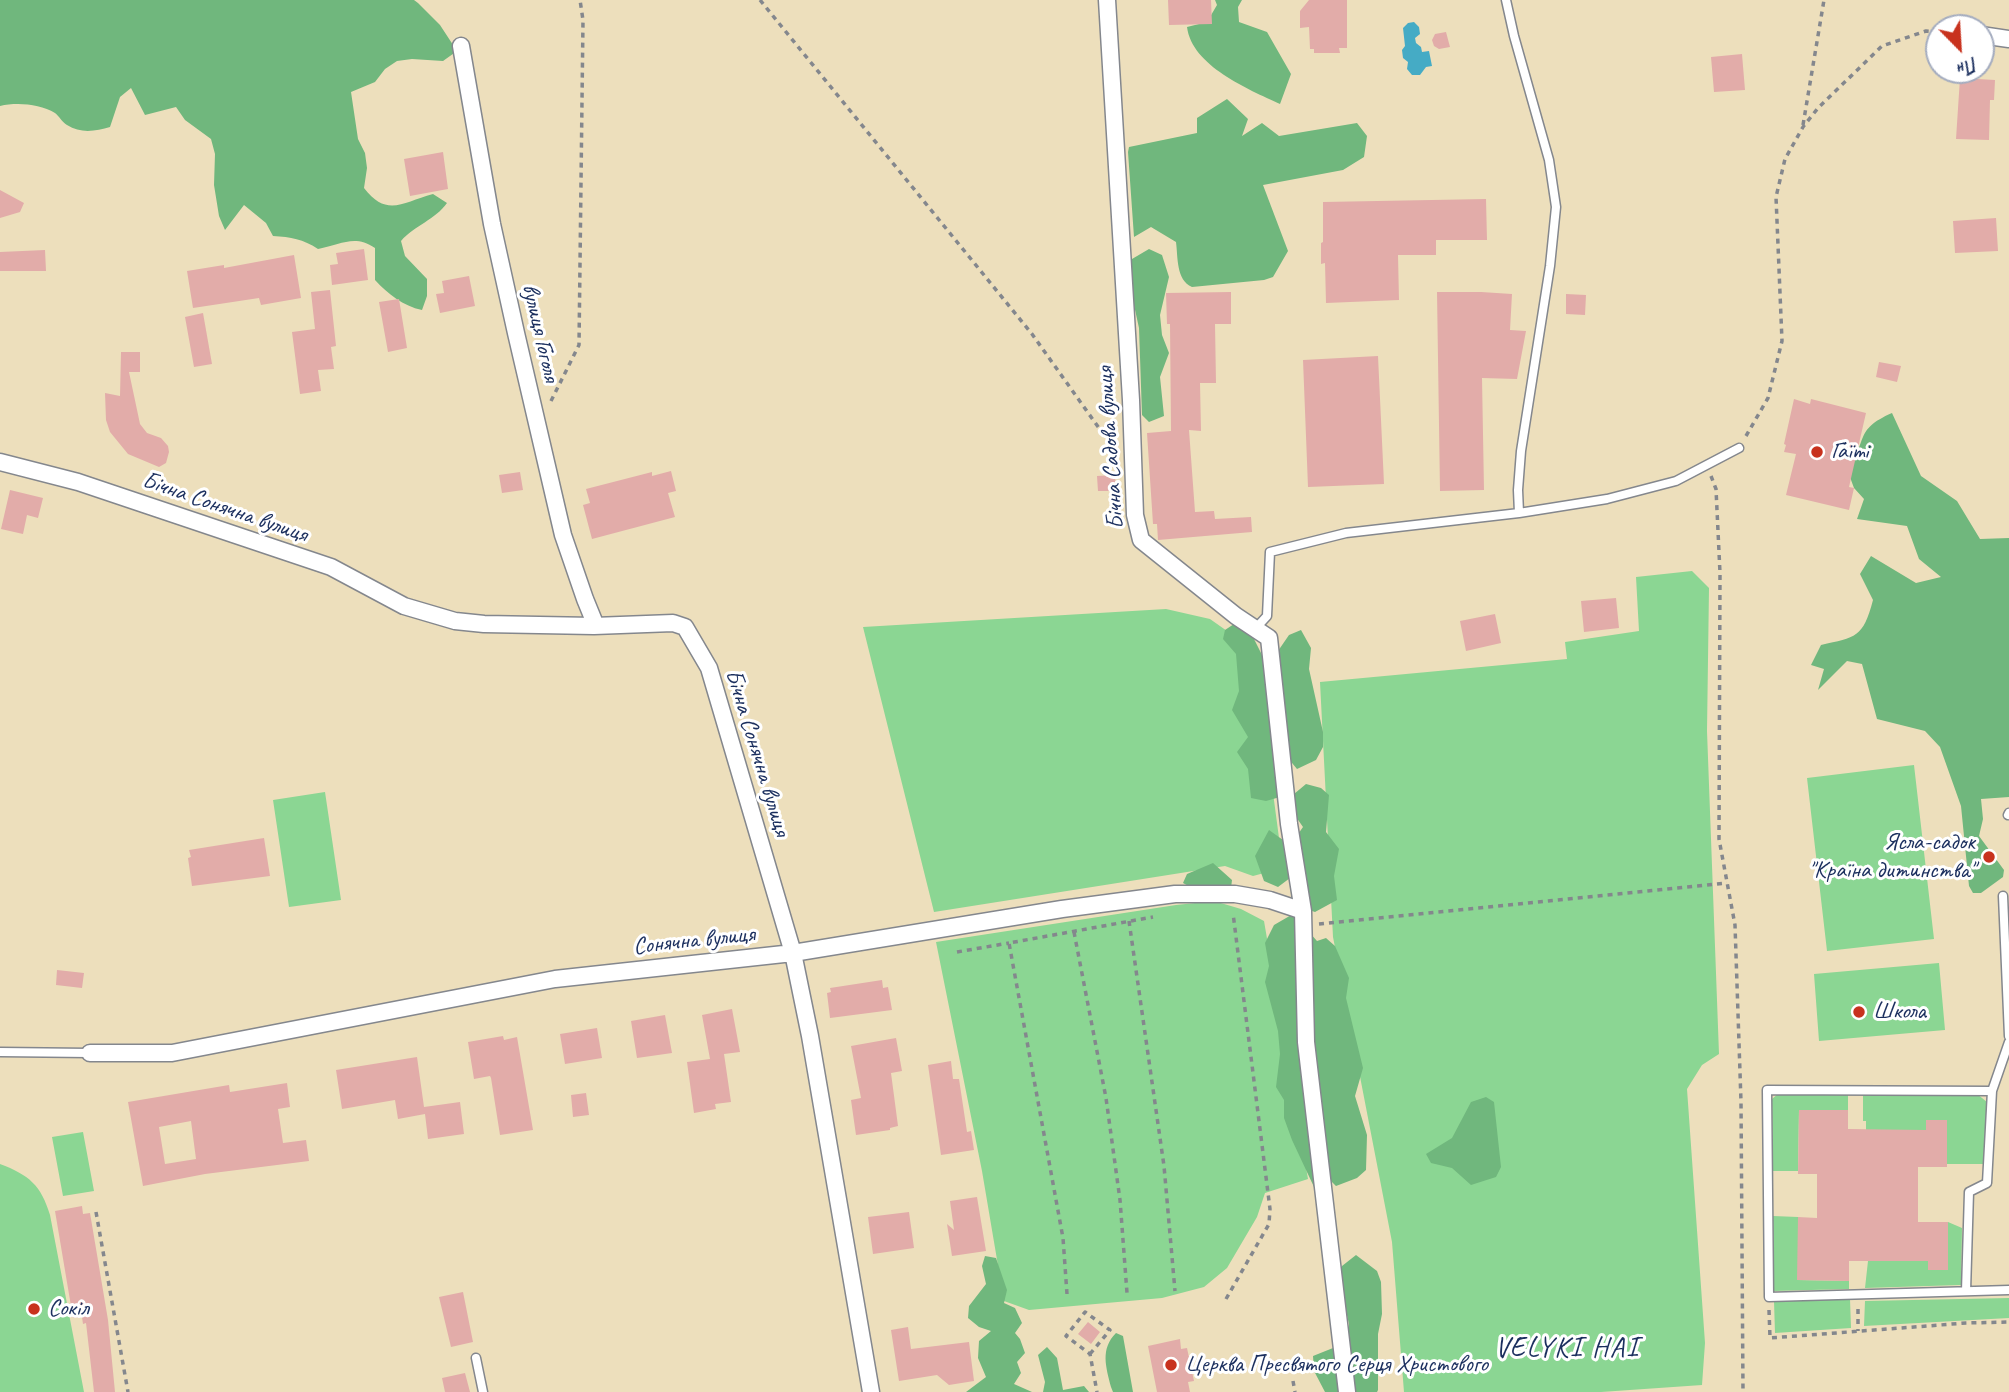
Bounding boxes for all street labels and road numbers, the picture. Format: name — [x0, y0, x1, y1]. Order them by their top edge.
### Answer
street label: вулиця Гоголя — [515, 281, 565, 385]
street label: Бічна Садова вулиця — [1091, 366, 1131, 530]
street label: Бічна Сонячна вулиця — [139, 466, 311, 550]
street label: Бічна Сонячна вулиця — [718, 666, 796, 840]
street label: Сонячна вулиця — [632, 920, 756, 962]

